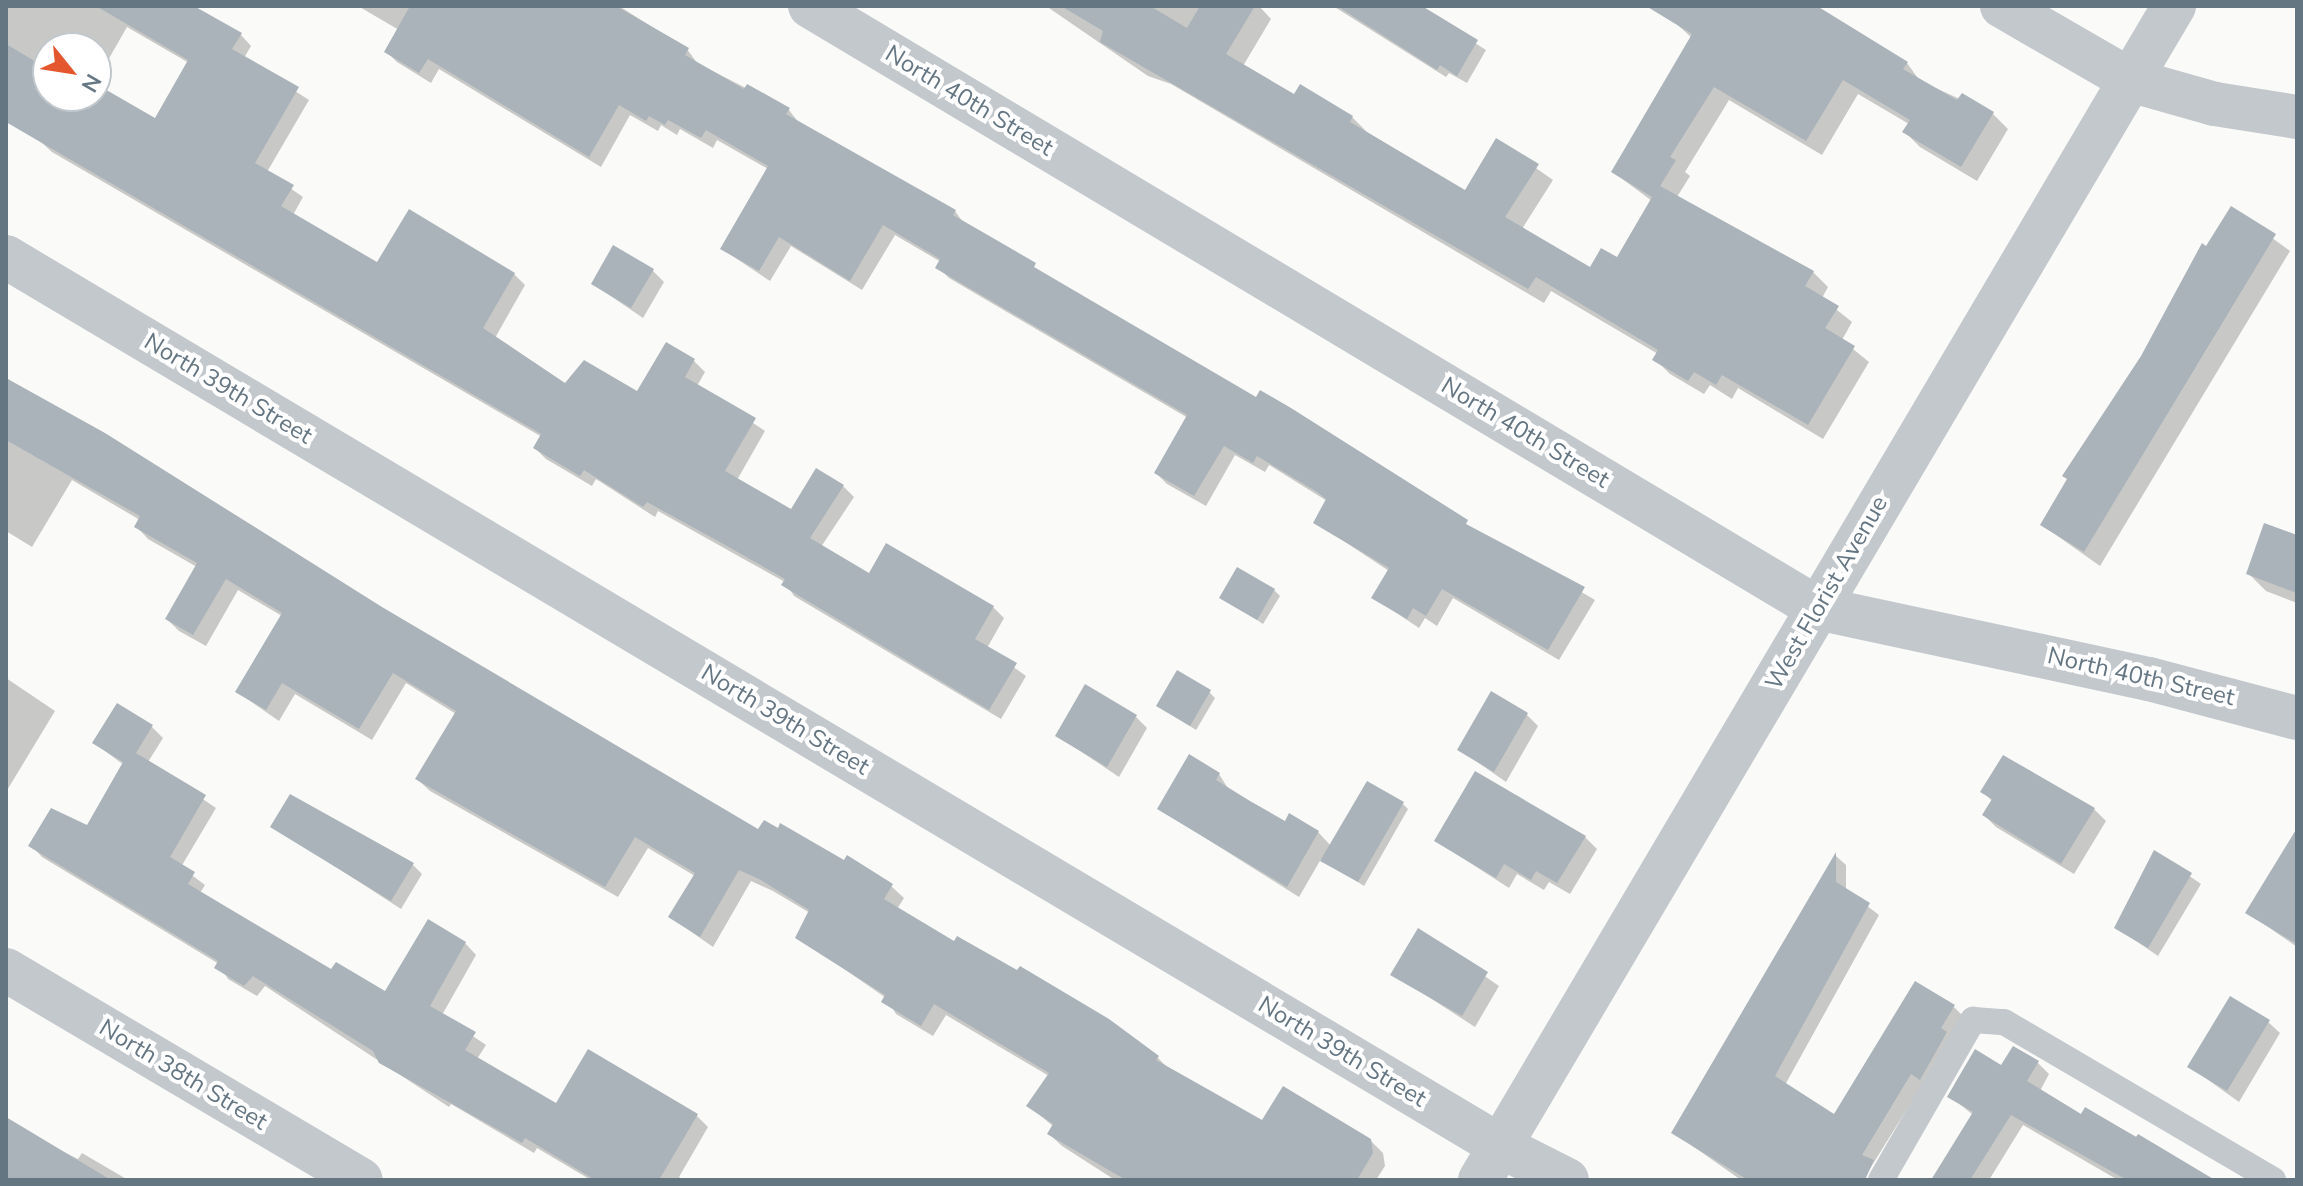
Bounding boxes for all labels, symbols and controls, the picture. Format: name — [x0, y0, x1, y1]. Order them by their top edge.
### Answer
north arrow — [32, 32, 112, 112]
street label: North 40th Street — [880, 39, 1058, 163]
text: N — [74, 68, 108, 98]
street label: North 39th Street — [139, 327, 317, 451]
street label: North 40th Street — [1436, 371, 1614, 495]
street label: West Florist Avenue — [1760, 491, 1894, 695]
street label: North 40th Street — [2045, 641, 2237, 713]
street label: North 39th Street — [696, 658, 874, 782]
street label: North 39th Street — [1253, 990, 1431, 1114]
street label: North 38th Street — [94, 1013, 272, 1137]

